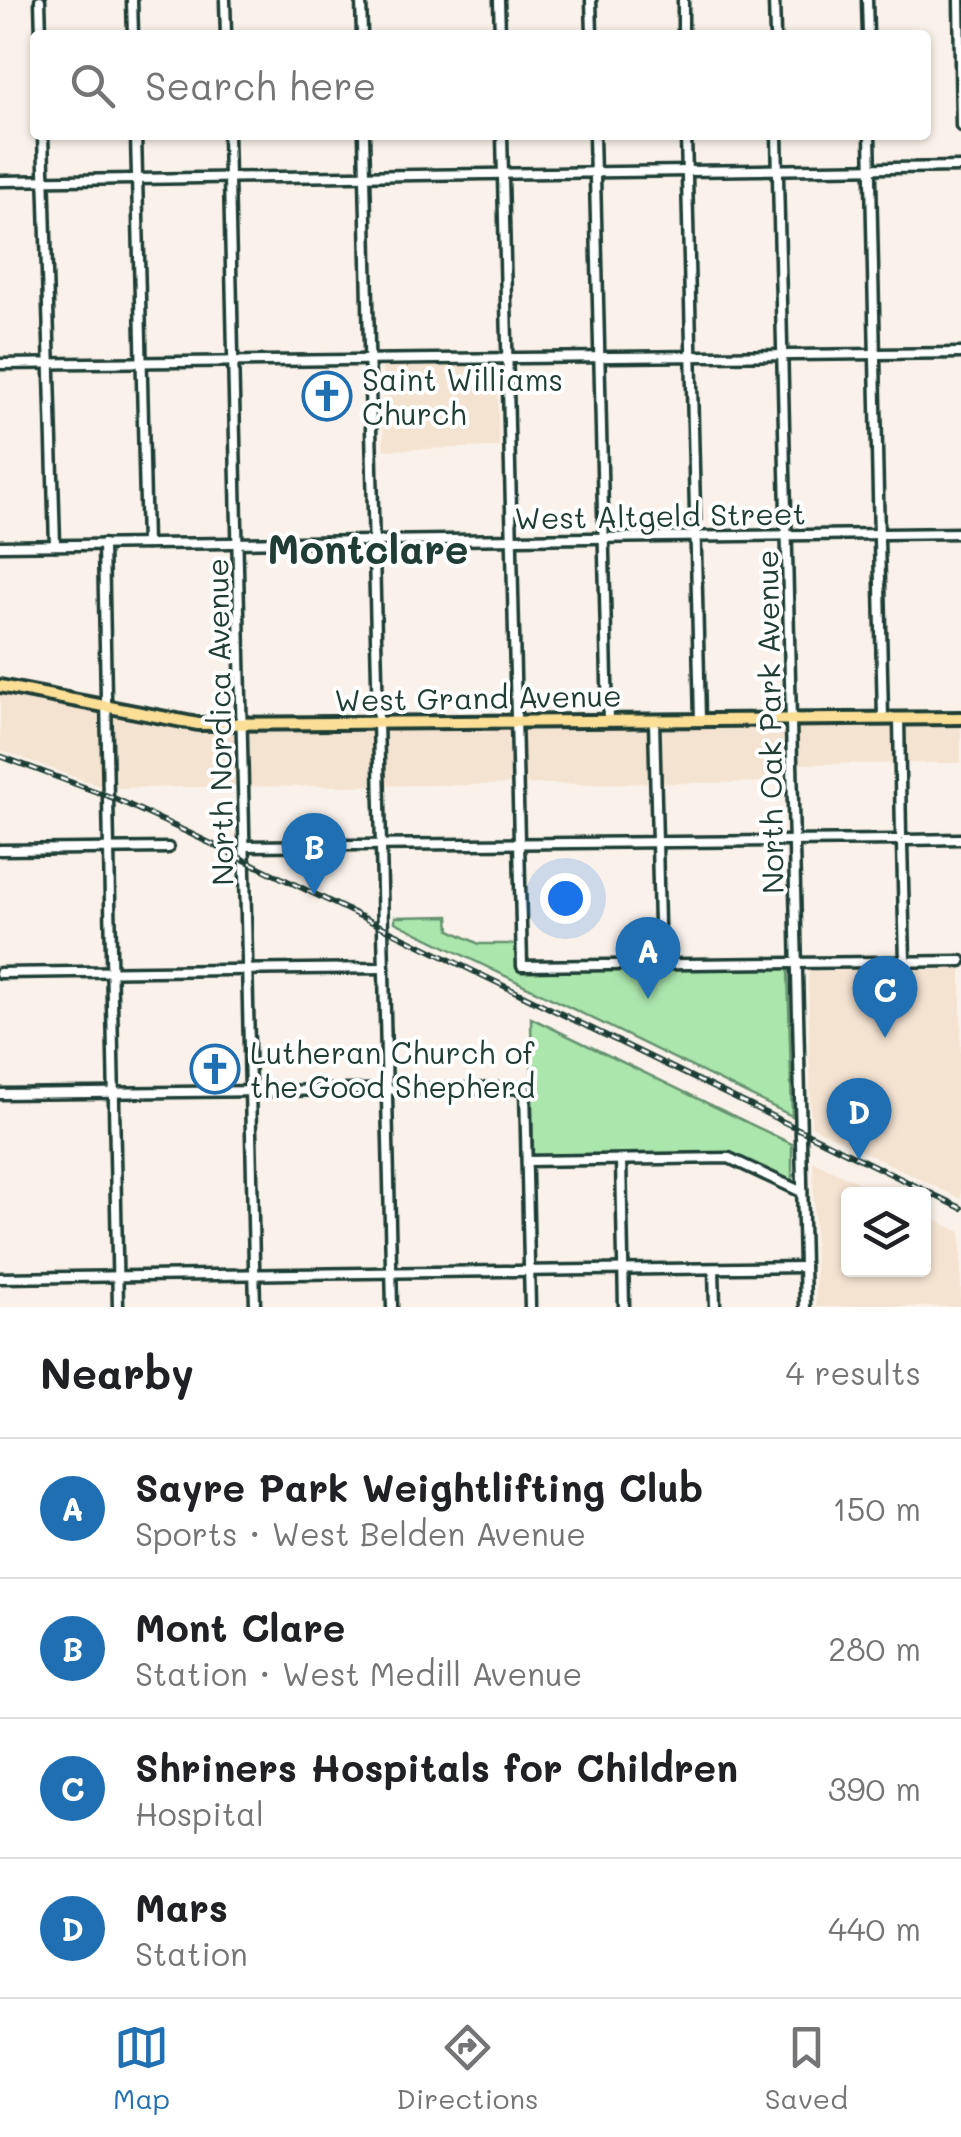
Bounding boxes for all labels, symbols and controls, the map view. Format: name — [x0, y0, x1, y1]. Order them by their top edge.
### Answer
search box — [30, 30, 931, 140]
icon: search — [65, 58, 120, 113]
text: Search here — [145, 60, 376, 110]
place label: Saint Williams Church — [362, 359, 563, 433]
church icon: Saint Williams Church — [301, 370, 353, 422]
street label: West Altgeld Street — [514, 492, 806, 538]
district label: Montclare — [267, 522, 469, 574]
street label: North Oak Park Avenue — [746, 550, 792, 894]
street label: North Nordica Avenue — [196, 558, 242, 886]
street label: West Grand Avenue — [334, 674, 622, 720]
pin: B — [282, 812, 346, 895]
your location — [540, 873, 591, 924]
pin: A — [616, 916, 680, 999]
pin: C — [852, 956, 918, 1038]
place label: Lutheran Church of the Good Shepherd — [250, 1032, 536, 1106]
church icon: Lutheran Church of the Good Shepherd — [189, 1043, 241, 1095]
pin: D — [826, 1078, 892, 1160]
map controls — [841, 1187, 931, 1277]
button: layers — [841, 1187, 931, 1277]
text: Nearby — [40, 1345, 194, 1400]
text: 4 results — [785, 1351, 921, 1393]
text: Sayre Park Weightlifting Club — [135, 1462, 703, 1512]
text: A — [61, 1487, 84, 1529]
text: 150 m — [833, 1487, 921, 1529]
text: Sports · West Belden Avenue — [135, 1512, 586, 1554]
text: Mont Clare — [135, 1602, 345, 1652]
text: B — [62, 1627, 83, 1669]
text: 280 m — [828, 1627, 921, 1669]
text: Station · West Medill Avenue — [135, 1652, 582, 1694]
text: Shriners Hospitals for Children — [135, 1742, 738, 1792]
text: C — [61, 1767, 84, 1809]
text: 390 m — [828, 1767, 921, 1809]
text: Hospital — [135, 1792, 264, 1834]
text: Mars — [135, 1882, 228, 1932]
text: D — [61, 1907, 84, 1949]
text: 440 m — [828, 1907, 921, 1949]
text: Station — [135, 1932, 248, 1974]
tab: Map — [113, 2020, 170, 2116]
tab: Directions — [396, 2020, 539, 2116]
tab: Saved — [765, 2020, 848, 2116]

